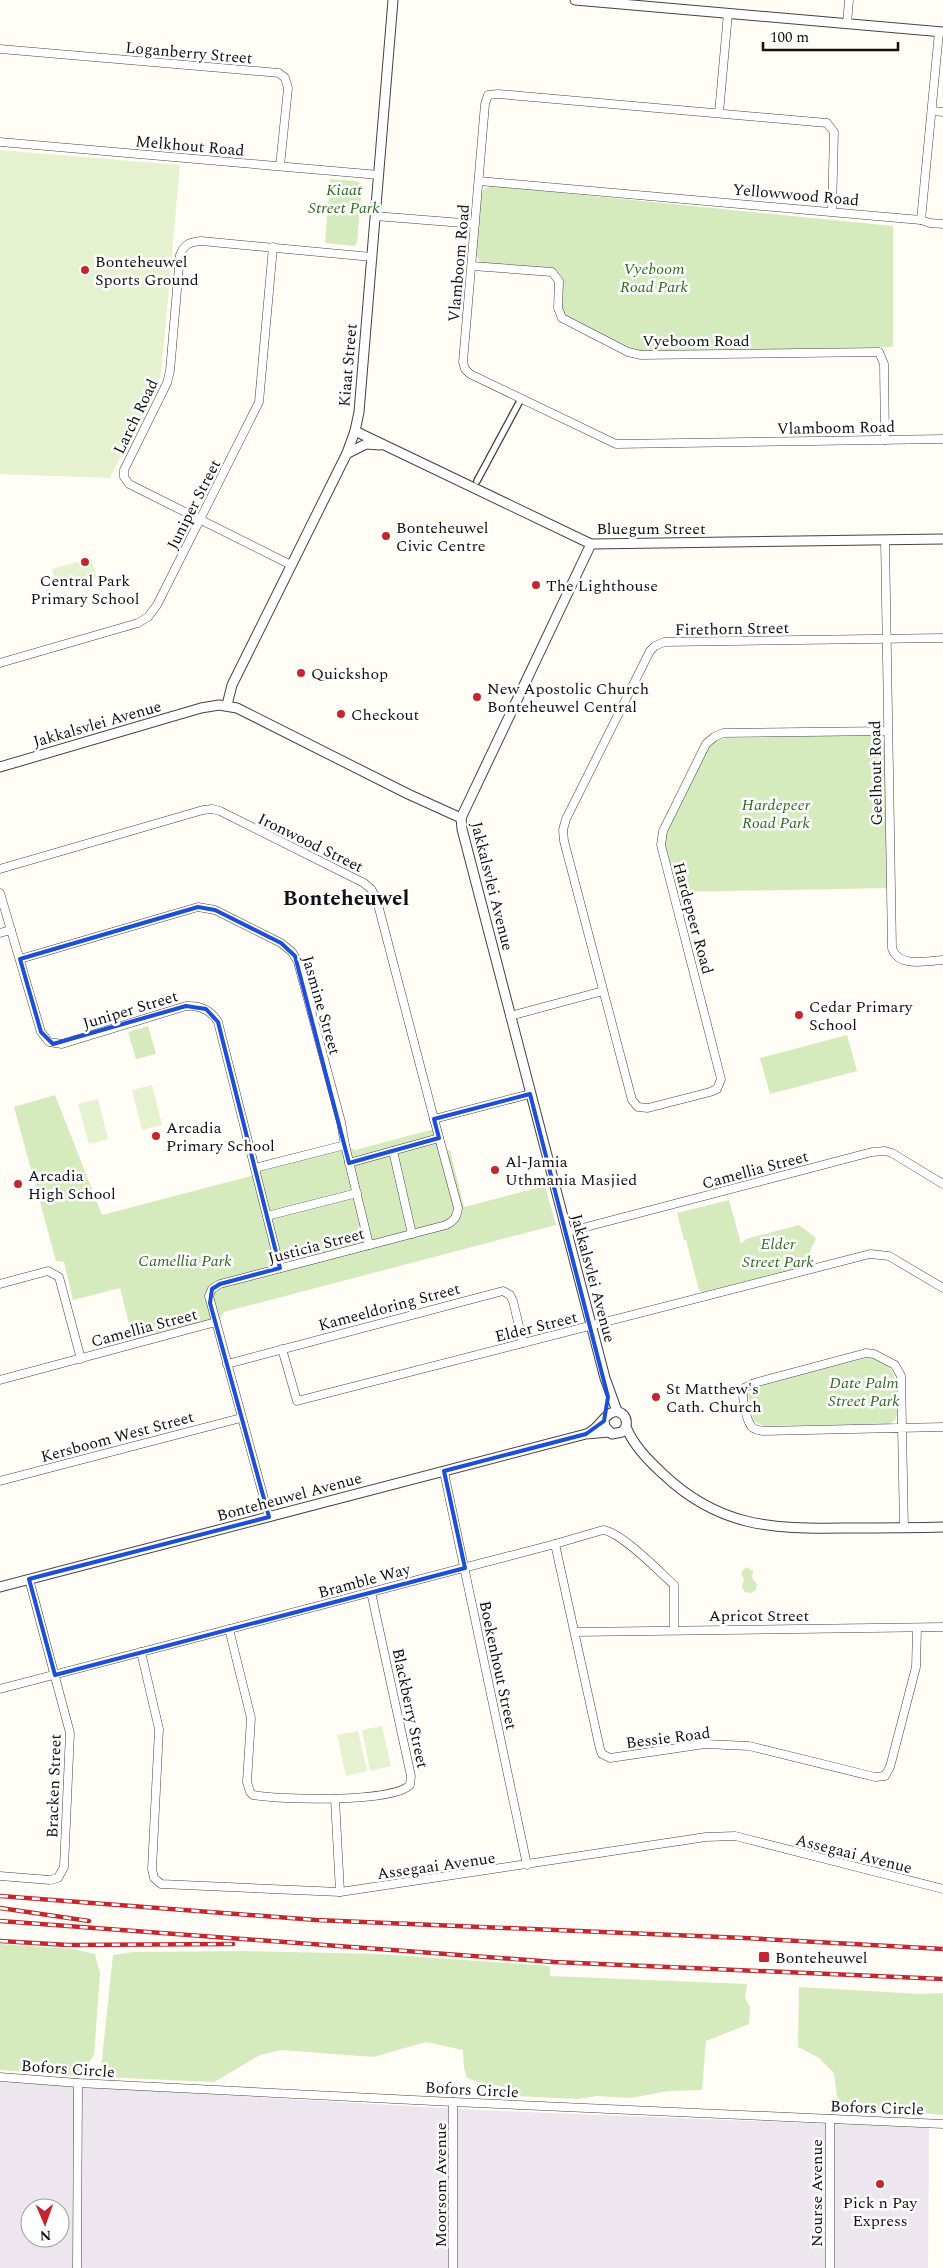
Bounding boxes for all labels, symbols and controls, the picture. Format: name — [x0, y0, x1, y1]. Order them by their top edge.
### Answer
scale bar — [763, 20, 898, 52]
text: 100 m — [770, 26, 809, 49]
street label: Loganberry Street — [124, 35, 254, 71]
street label: Melkhout Road — [134, 129, 245, 163]
park label: Kiaat Street Park — [308, 178, 380, 220]
street label: Yellowwood Road — [732, 178, 860, 212]
street label: Vlamboom Road — [442, 203, 476, 323]
place label: Bonteheuwel Sports Ground — [95, 250, 199, 292]
park label: Vyeboom Road Park — [620, 257, 689, 299]
marker: Bonteheuwel Sports Ground — [79, 264, 91, 276]
street label: Kiaat Street — [332, 322, 364, 408]
street label: Vyeboom Road — [642, 329, 750, 353]
street label: Larch Road — [107, 375, 165, 458]
street label: Vlamboom Road — [777, 415, 895, 441]
street label: Juniper Street — [161, 455, 227, 554]
place label: Bonteheuwel Civic Centre — [396, 516, 489, 558]
street label: Bluegum Street — [596, 517, 706, 541]
marker: Bonteheuwel Civic Centre — [380, 530, 392, 542]
marker: Central Park Primary School — [79, 556, 91, 568]
place label: Central Park Primary School — [31, 569, 139, 611]
place label: The Lighthouse — [546, 574, 658, 598]
marker: The Lighthouse — [530, 579, 542, 591]
street label: Firethorn Street — [675, 616, 790, 642]
place label: Quickshop — [311, 662, 388, 686]
marker: Quickshop — [295, 667, 307, 679]
place label: New Apostolic Church Bonteheuwel Central — [487, 677, 649, 719]
marker: New Apostolic Church Bonteheuwel Central — [471, 691, 483, 703]
street label: Jakkalsvlei Avenue — [30, 694, 164, 754]
place label: Checkout — [351, 703, 420, 727]
marker: Checkout — [335, 708, 347, 720]
street label: Geelhout Road — [863, 720, 889, 826]
park label: Hardepeer Road Park — [742, 793, 811, 835]
street label: Ironwood Street — [254, 807, 368, 879]
street label: Jakkalsvlei Avenue — [464, 819, 520, 953]
street label: Hardepeer Road — [667, 860, 720, 977]
district label: Bonteheuwel — [283, 883, 409, 915]
street label: Jasmine Street — [295, 953, 347, 1058]
street label: Juniper Street — [80, 984, 181, 1036]
place label: Cedar Primary School — [809, 995, 914, 1037]
marker: Cedar Primary School — [793, 1009, 805, 1021]
place label: Arcadia Primary School — [166, 1116, 275, 1158]
marker: Arcadia Primary School — [150, 1130, 162, 1142]
street label: Camellia Street — [699, 1144, 811, 1196]
place label: Al-Jamia Uthmania Masjied — [505, 1150, 637, 1192]
place label: Arcadia High School — [28, 1164, 116, 1206]
marker: Al-Jamia Uthmania Masjied — [489, 1164, 501, 1176]
marker: Arcadia High School — [12, 1178, 24, 1190]
street label: Jakkalsvlei Avenue — [564, 1211, 622, 1345]
street label: Justicia Street — [265, 1221, 367, 1270]
park label: Elder Street Park — [742, 1232, 814, 1274]
park label: Camellia Park — [138, 1249, 232, 1273]
street label: Kameeldoring Street — [316, 1276, 463, 1337]
street label: Camellia Street — [88, 1302, 200, 1354]
street label: Elder Street — [493, 1305, 580, 1349]
park label: Date Palm Street Park — [828, 1371, 900, 1413]
place label: St Matthew's Cath. Church — [666, 1377, 762, 1419]
marker: St Matthew's Cath. Church — [650, 1391, 662, 1403]
street label: Kersboom West Street — [38, 1405, 197, 1469]
street label: Bonteheuwel Avenue — [214, 1466, 365, 1528]
street label: Bramble Way — [315, 1557, 414, 1605]
street label: Boekenhout Street — [473, 1598, 523, 1732]
street label: Apricot Street — [709, 1604, 810, 1628]
street label: Blackberry Street — [386, 1646, 435, 1771]
street label: Bessie Road — [625, 1721, 712, 1755]
street label: Bracken Street — [40, 1733, 68, 1839]
street label: Assegaai Avenue — [793, 1828, 915, 1880]
street label: Assegaai Avenue — [375, 1846, 497, 1886]
place label: Bonteheuwel — [775, 1946, 868, 1970]
marker: Bonteheuwel — [757, 1950, 771, 1964]
street label: Bofors Circle — [20, 2054, 116, 2084]
street label: Bofors Circle — [424, 2076, 519, 2104]
street label: Bofors Circle — [830, 2094, 924, 2122]
street label: Moorsom Avenue — [429, 2122, 453, 2248]
street label: Nourse Avenue — [805, 2139, 829, 2247]
marker: Pick n Pay Express — [874, 2178, 886, 2190]
place label: Pick n Pay Express — [843, 2191, 919, 2233]
north arrow — [20, 2198, 70, 2248]
text: N — [39, 2225, 52, 2246]

